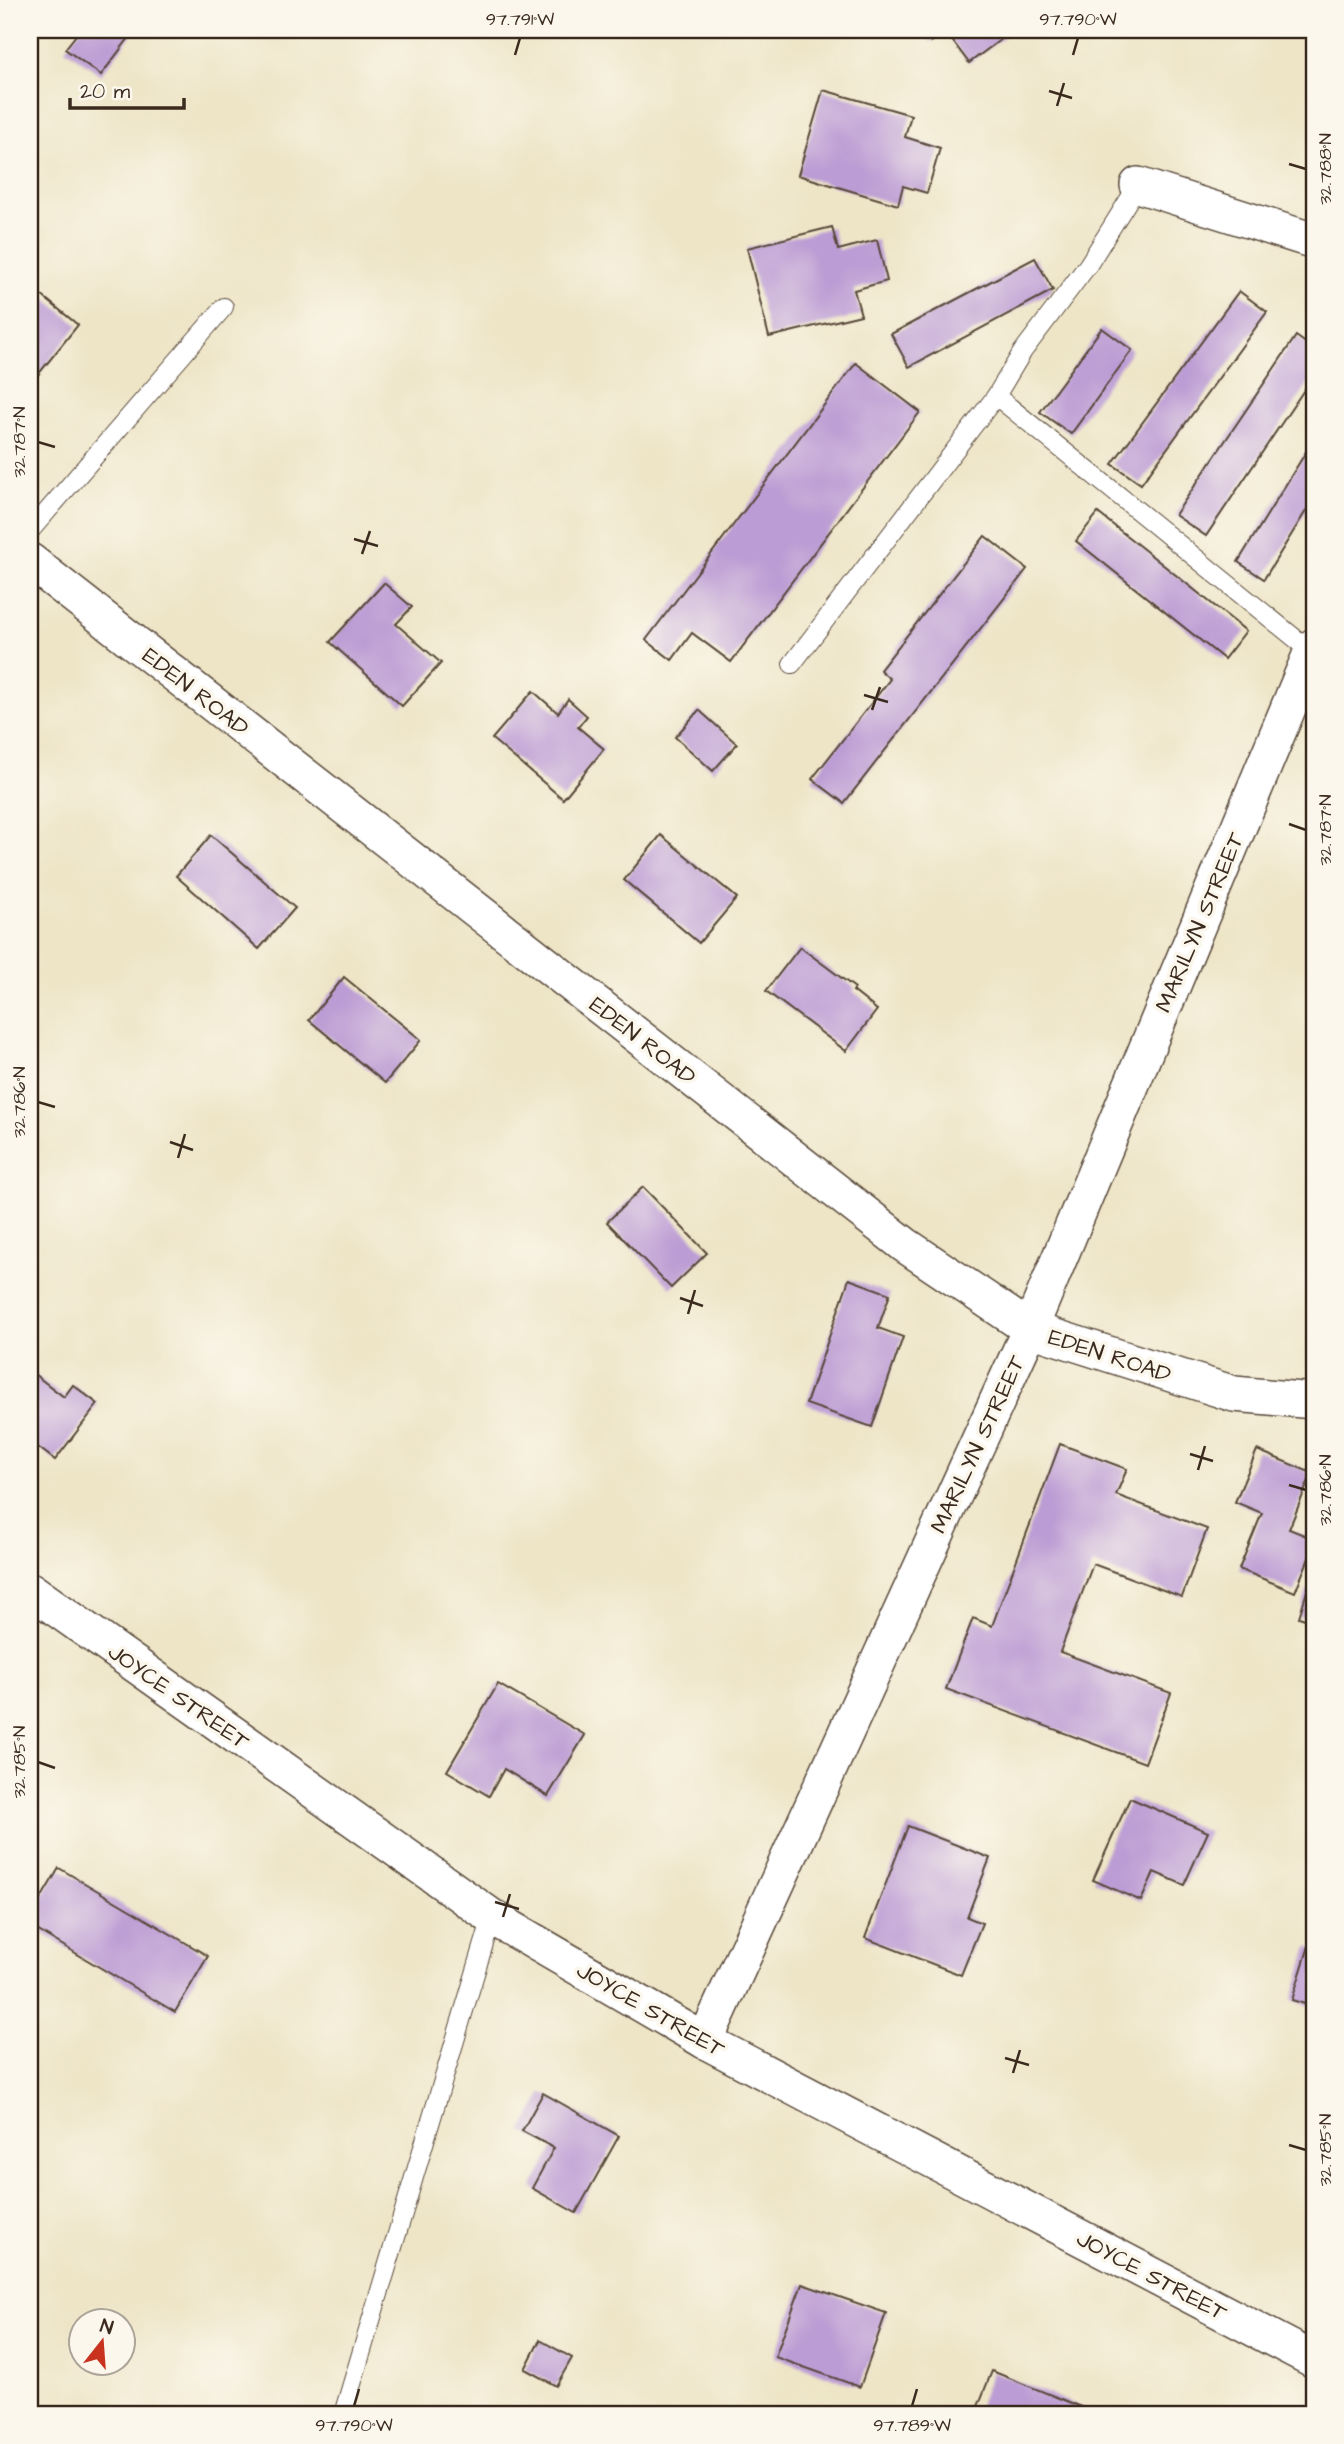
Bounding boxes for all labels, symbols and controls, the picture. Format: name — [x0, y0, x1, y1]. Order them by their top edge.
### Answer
text: 97.791°W — [486, 7, 554, 32]
text: 97.790°W — [1039, 7, 1117, 32]
scale bar — [70, 66, 184, 110]
text: 20 m — [80, 77, 131, 106]
text: 32.788°N — [1313, 133, 1338, 205]
text: 32.787°N — [7, 406, 32, 478]
street label: EDEN ROAD — [135, 640, 255, 744]
text: 32.787°N — [1313, 794, 1338, 866]
street label: MARILYN STREET — [1148, 827, 1253, 1017]
street label: EDEN ROAD — [582, 989, 702, 1093]
text: 32.786°N — [7, 1066, 32, 1138]
street label: EDEN ROAD — [1044, 1321, 1175, 1391]
street label: MARILYN STREET — [923, 1350, 1033, 1538]
text: 32.786°N — [1313, 1454, 1338, 1526]
street label: JOYCE STREET — [101, 1636, 256, 1758]
text: 32.785°N — [7, 1726, 32, 1798]
street label: JOYCE STREET — [571, 1955, 731, 2066]
text: 32.785°N — [1313, 2114, 1338, 2186]
street label: JOYCE STREET — [1071, 2223, 1233, 2329]
north arrow — [66, 2308, 136, 2378]
text: N — [97, 2313, 116, 2342]
text: 97.790°W — [315, 2413, 393, 2438]
text: 97.789°W — [873, 2413, 951, 2438]

